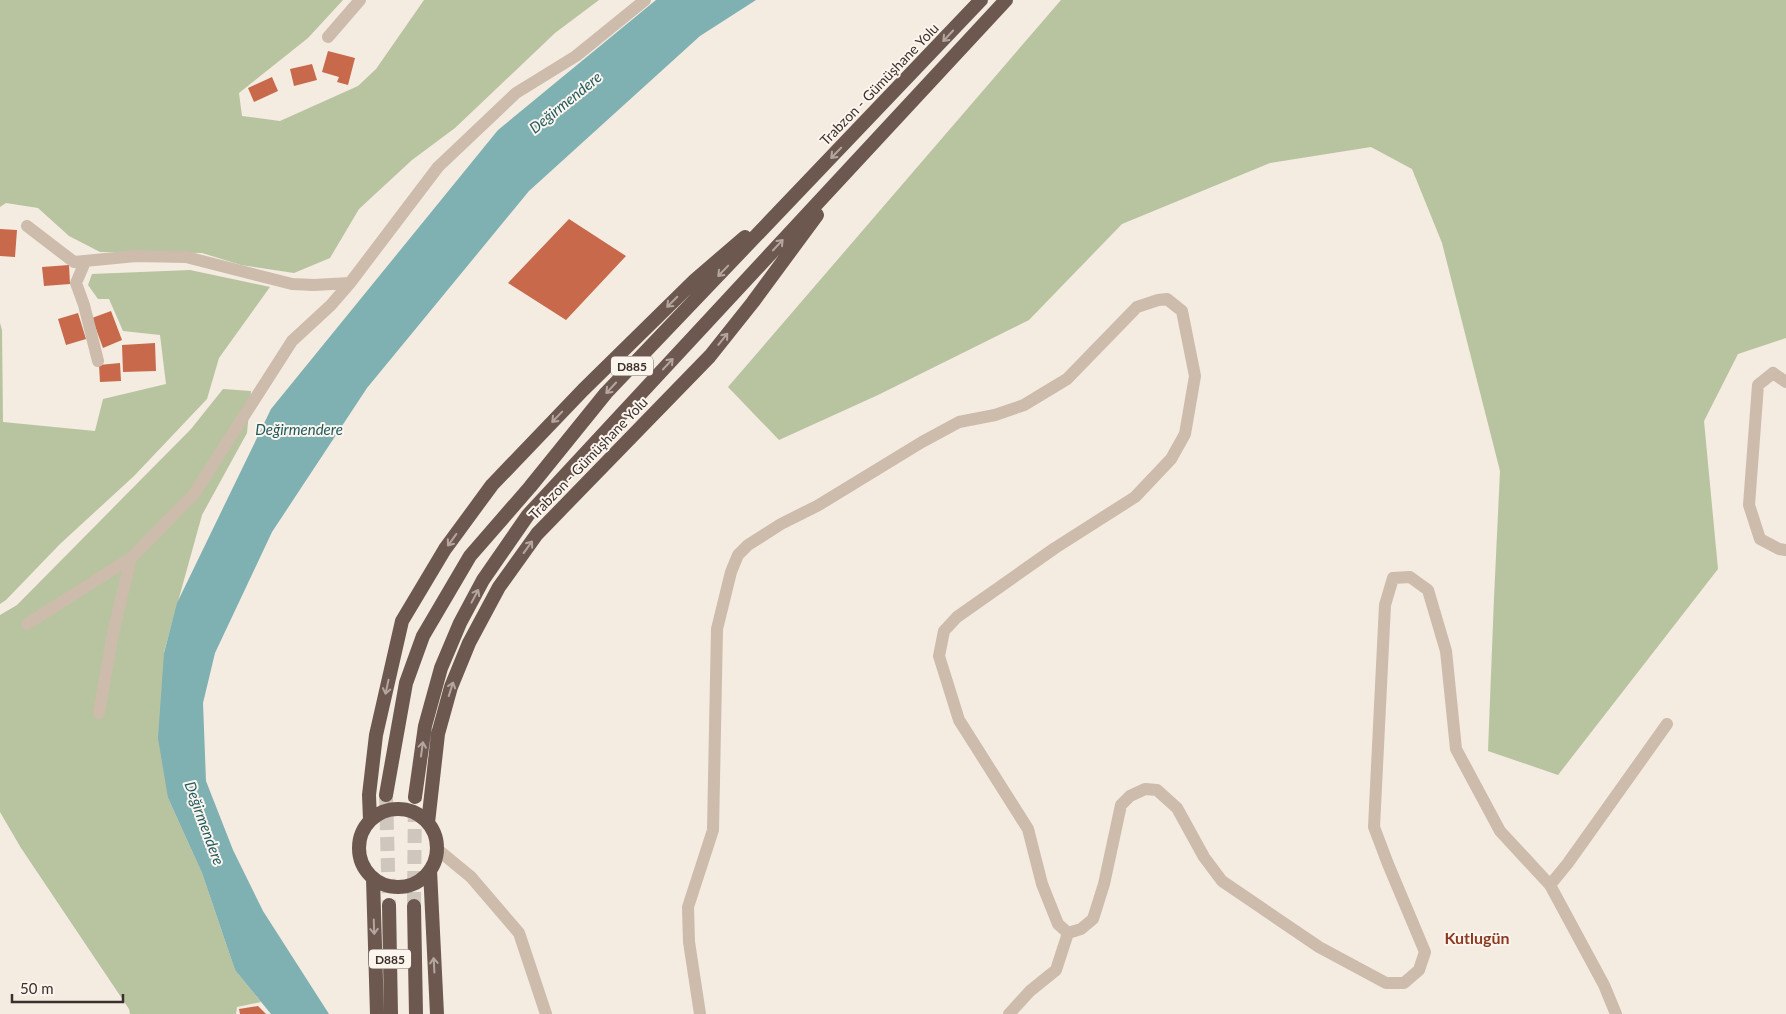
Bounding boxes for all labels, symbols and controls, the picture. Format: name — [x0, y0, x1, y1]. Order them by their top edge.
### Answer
street label: Trabzon - Gümüşhane Yolu — [816, 19, 942, 149]
one-way arrow — [942, 29, 954, 42]
water label: Değirmendere — [525, 67, 605, 137]
one-way arrow — [830, 147, 842, 160]
one-way arrow — [772, 239, 784, 252]
one-way arrow — [717, 264, 729, 277]
one-way arrow — [666, 296, 678, 308]
one-way arrow — [718, 333, 729, 346]
road number: D885 — [611, 356, 653, 376]
one-way arrow — [662, 358, 674, 371]
one-way arrow — [605, 382, 617, 395]
street label: Trabzon - Gümüşhane Yolu — [525, 393, 651, 523]
one-way arrow — [551, 411, 563, 423]
water label: Değirmendere — [255, 420, 343, 438]
one-way arrow — [446, 533, 457, 546]
one-way arrow — [523, 540, 533, 554]
one-way arrow — [471, 589, 480, 604]
one-way arrow — [382, 678, 391, 694]
one-way arrow — [447, 681, 456, 697]
one-way arrow — [417, 741, 427, 757]
water label: Değirmendere — [182, 779, 228, 867]
one-way arrow — [369, 918, 379, 935]
district label: Kutlugün — [1444, 928, 1510, 947]
road number: D885 — [369, 950, 411, 969]
one-way arrow — [430, 958, 439, 974]
scale bar — [12, 972, 124, 1004]
text: 50 m — [20, 979, 54, 997]

